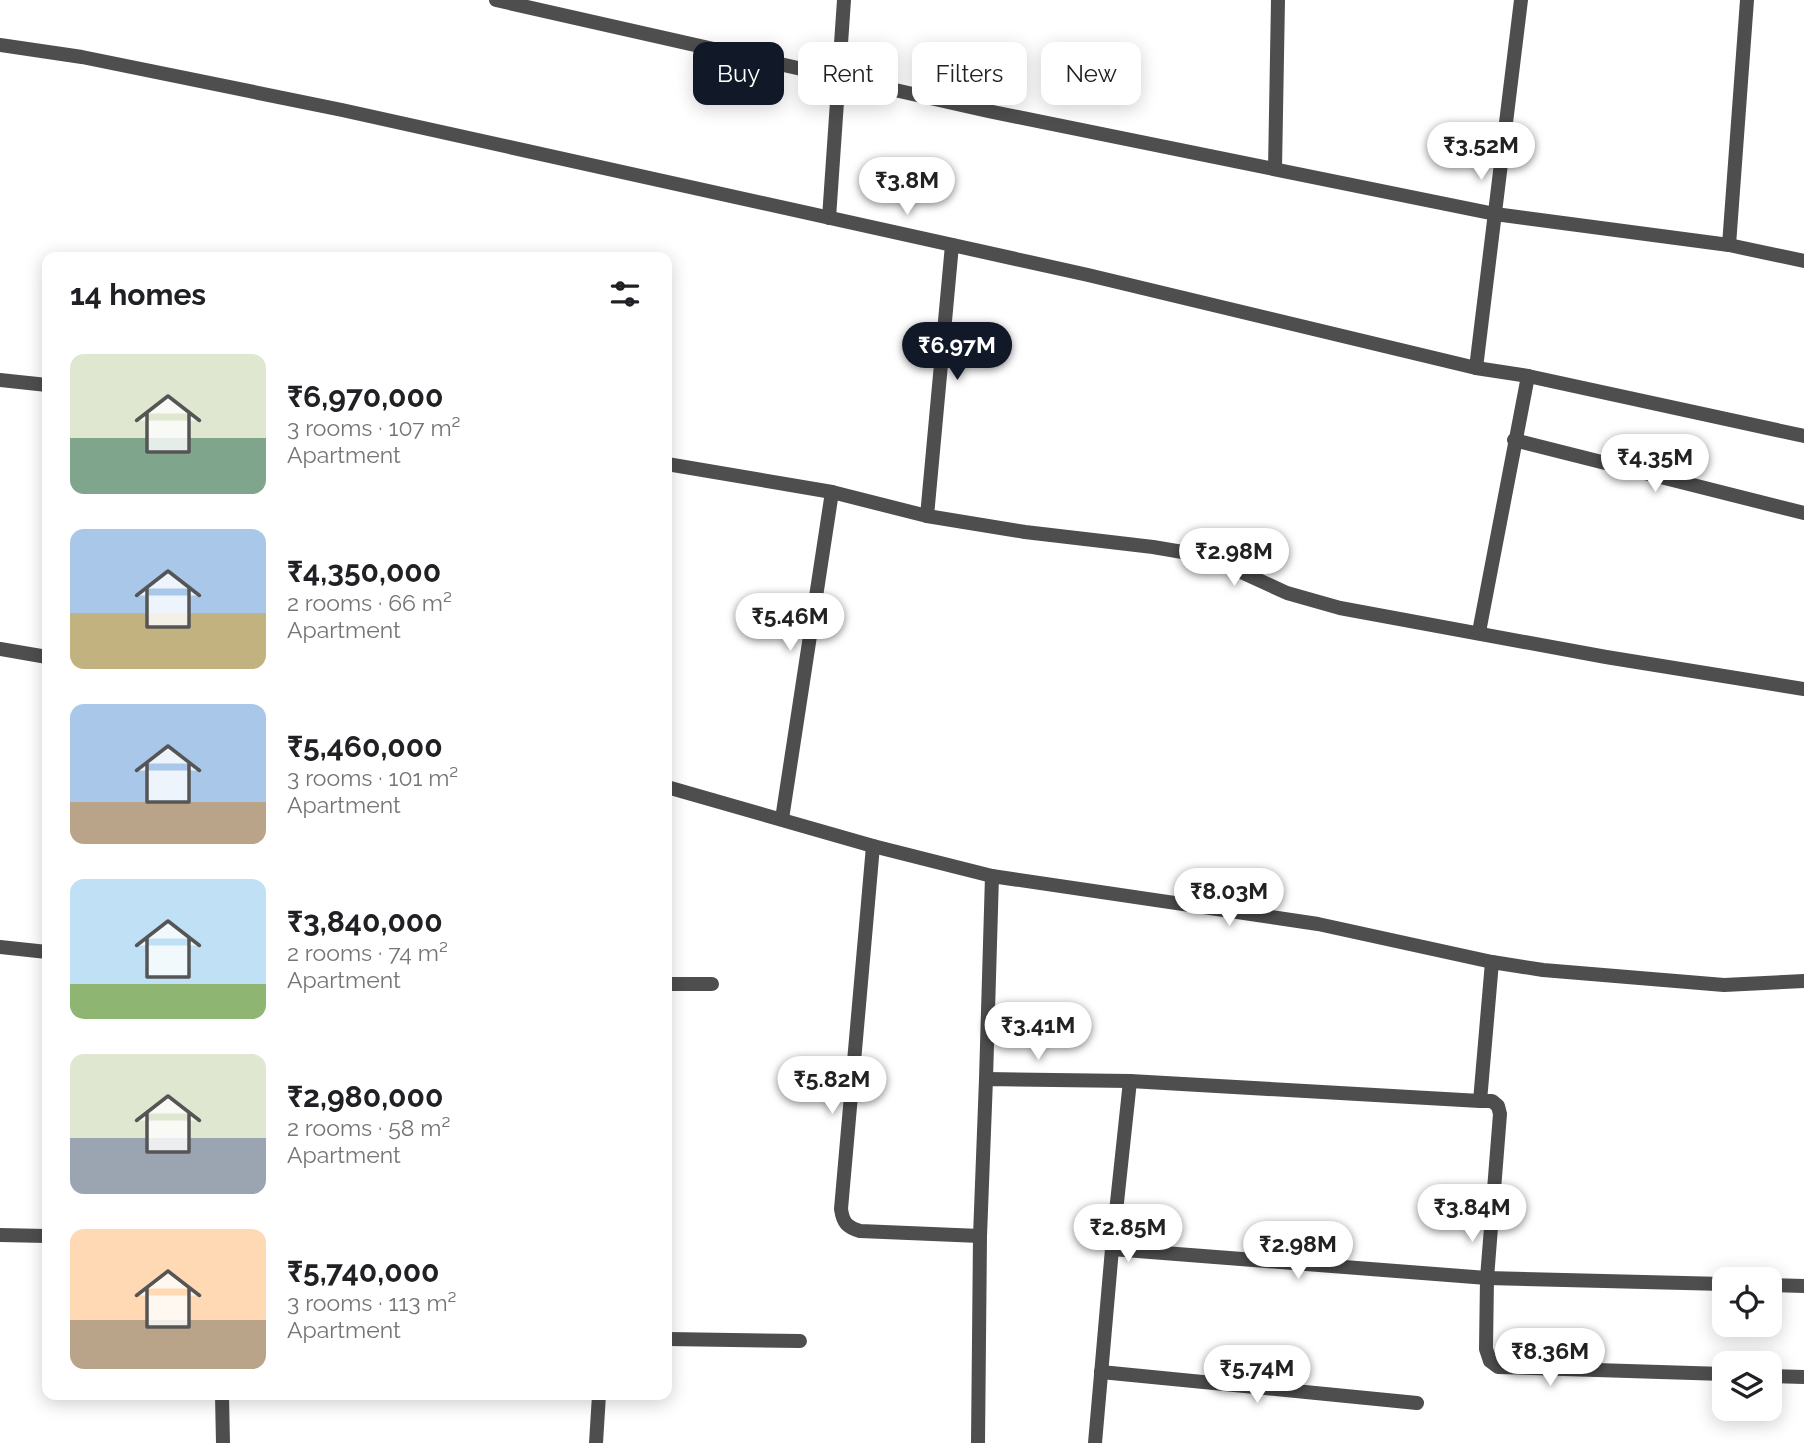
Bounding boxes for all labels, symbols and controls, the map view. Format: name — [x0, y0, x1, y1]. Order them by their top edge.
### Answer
chip: Buy — [693, 42, 784, 105]
chip: Rent — [798, 42, 898, 105]
chip: Filters — [912, 42, 1027, 105]
chip: New — [1041, 42, 1141, 105]
pin: ₹3.52M — [1424, 122, 1538, 182]
text: ₹3.52M — [1443, 131, 1519, 158]
pin: ₹3.8M — [858, 158, 956, 217]
text: ₹3.8M — [875, 166, 939, 193]
icon: filters — [606, 275, 644, 313]
text: 14 homes — [70, 277, 206, 312]
pin: ₹6.97M — [900, 322, 1014, 382]
text: ₹6.97M — [918, 331, 996, 358]
text: ₹6,970,000 — [287, 379, 443, 414]
icon: home — [126, 382, 210, 466]
text: 3 rooms · 107 m² — [287, 414, 461, 441]
pin: ₹4.35M — [1598, 434, 1712, 494]
text: Apartment — [287, 441, 401, 468]
text: ₹4.35M — [1617, 443, 1693, 470]
pin: ₹2.98M — [1177, 528, 1291, 588]
text: ₹2.98M — [1195, 537, 1273, 564]
text: ₹4,350,000 — [287, 554, 441, 589]
icon: home — [126, 557, 210, 641]
text: 2 rooms · 66 m² — [287, 589, 452, 616]
pin: ₹5.46M — [733, 594, 847, 653]
text: ₹5.46M — [751, 602, 829, 629]
text: Apartment — [287, 616, 401, 643]
text: ₹5,460,000 — [287, 729, 443, 764]
icon: home — [126, 732, 210, 816]
text: 3 rooms · 101 m² — [287, 764, 458, 791]
text: Apartment — [287, 791, 401, 818]
pin: ₹8.03M — [1172, 869, 1286, 928]
text: ₹8.03M — [1190, 877, 1268, 904]
text: ₹3,840,000 — [287, 904, 443, 939]
icon: home — [126, 907, 210, 991]
text: 2 rooms · 74 m² — [287, 939, 448, 966]
text: Apartment — [287, 966, 401, 993]
pin: ₹3.41M — [981, 1002, 1095, 1062]
text: ₹3.41M — [1001, 1011, 1075, 1038]
pin: ₹5.82M — [775, 1056, 889, 1116]
text: ₹5.82M — [794, 1065, 870, 1092]
text: ₹2,980,000 — [287, 1079, 443, 1114]
icon: home — [126, 1082, 210, 1166]
text: 2 rooms · 58 m² — [287, 1114, 450, 1141]
text: Apartment — [287, 1141, 401, 1168]
pin: ₹3.84M — [1415, 1184, 1529, 1244]
text: ₹3.84M — [1433, 1193, 1511, 1220]
pin: ₹2.85M — [1071, 1204, 1185, 1264]
text: ₹2.85M — [1090, 1213, 1166, 1240]
pin: ₹2.98M — [1241, 1222, 1355, 1281]
text: ₹2.98M — [1259, 1230, 1337, 1257]
text: ₹5,740,000 — [287, 1254, 439, 1289]
icon: home — [126, 1257, 210, 1341]
map controls — [1712, 1267, 1782, 1421]
button: locate — [1712, 1267, 1782, 1337]
text: 3 rooms · 113 m² — [287, 1289, 456, 1316]
text: Apartment — [287, 1316, 401, 1343]
pin: ₹8.36M — [1493, 1328, 1607, 1388]
text: ₹8.36M — [1511, 1337, 1589, 1364]
pin: ₹5.74M — [1200, 1346, 1314, 1405]
button: layers — [1712, 1351, 1782, 1421]
text: ₹5.74M — [1220, 1354, 1294, 1381]

